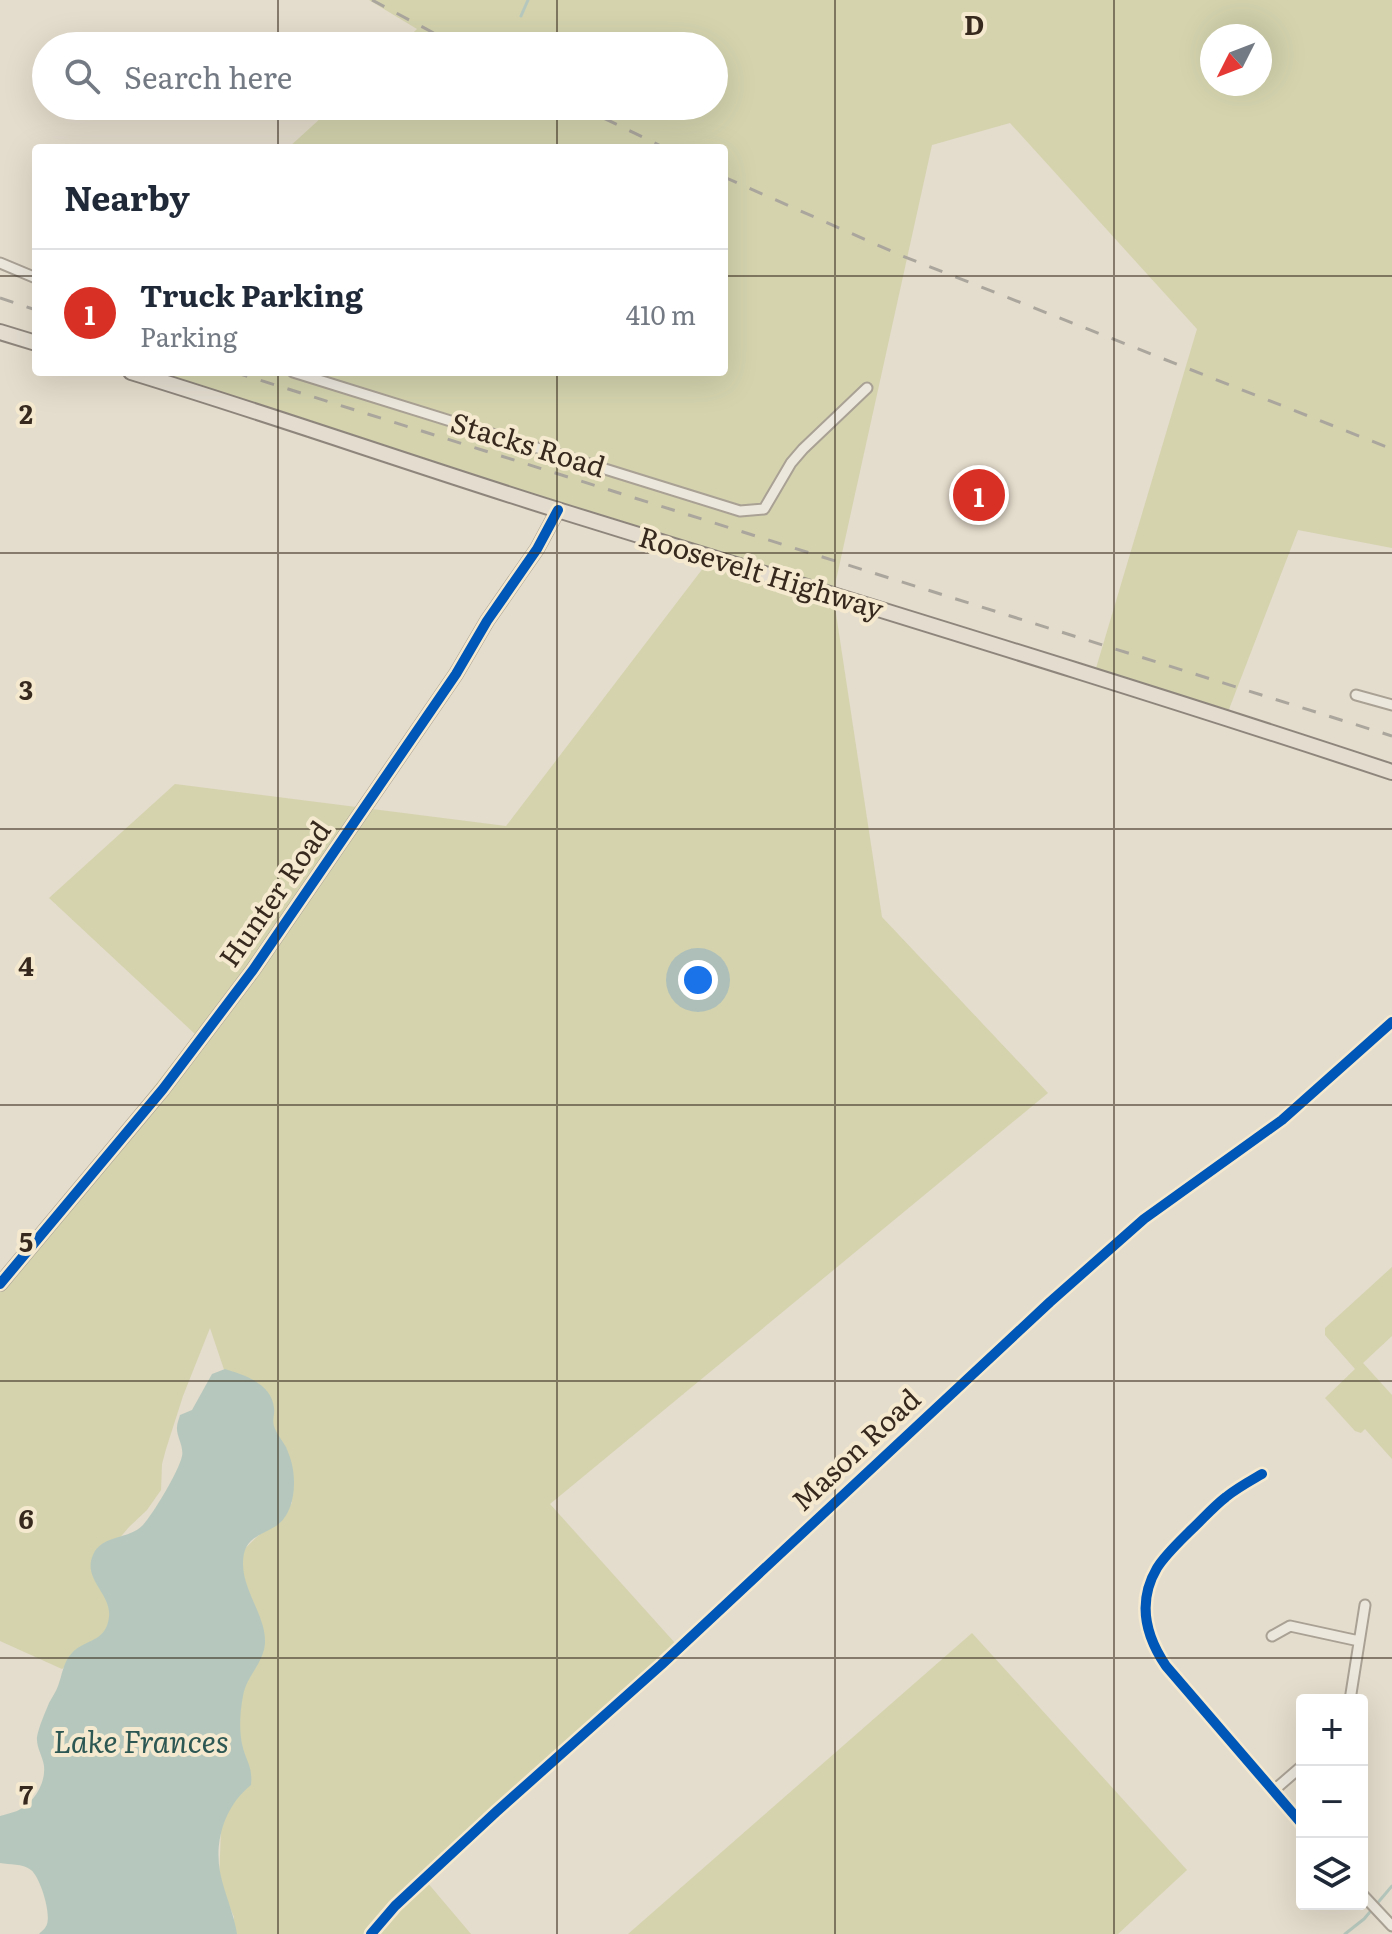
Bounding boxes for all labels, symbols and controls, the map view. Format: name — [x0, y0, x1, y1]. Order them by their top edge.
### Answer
text: D — [964, 4, 984, 43]
north arrow — [1200, 24, 1272, 96]
search box — [32, 32, 728, 120]
icon: search — [60, 54, 104, 98]
text: Search here — [124, 54, 292, 98]
text: Nearby — [64, 171, 190, 221]
text: Truck Parking — [140, 272, 363, 316]
text: 1 — [85, 294, 95, 333]
text: 410 m — [626, 294, 696, 333]
text: Parking — [140, 316, 237, 355]
text: 2 — [19, 393, 33, 432]
street label: Stacks Road — [446, 400, 611, 486]
pin: 1 — [953, 465, 1005, 525]
street label: Roosevelt Highway — [634, 514, 890, 629]
text: 3 — [19, 669, 33, 708]
street label: Hunter Road — [207, 811, 339, 975]
text: 4 — [18, 945, 34, 984]
your location — [678, 960, 718, 1000]
text: 5 — [19, 1221, 33, 1260]
street label: Mason Road — [781, 1378, 929, 1520]
text: 6 — [18, 1498, 34, 1537]
map controls — [1296, 1694, 1368, 1910]
button: + — [1296, 1694, 1368, 1766]
water label: Lake Frances — [53, 1718, 229, 1762]
button: − — [1296, 1766, 1368, 1838]
text: 7 — [19, 1774, 33, 1813]
button: layers — [1296, 1838, 1368, 1910]

